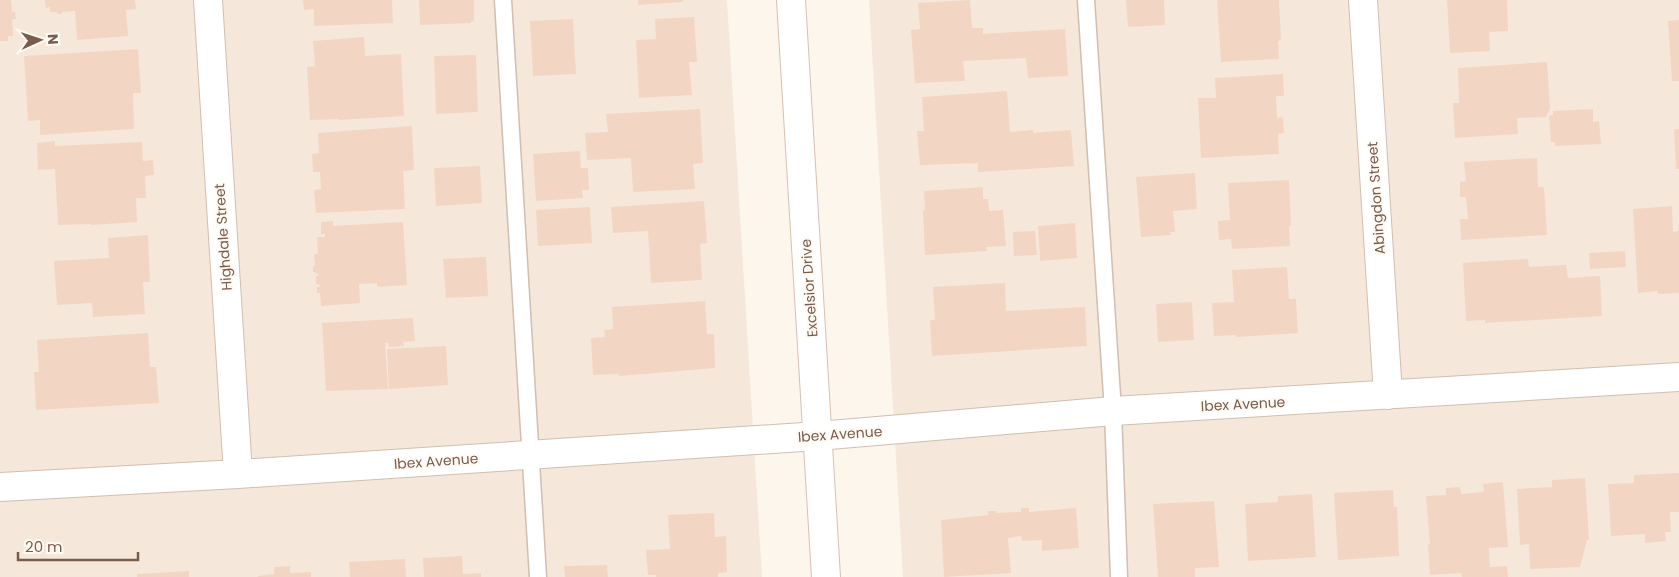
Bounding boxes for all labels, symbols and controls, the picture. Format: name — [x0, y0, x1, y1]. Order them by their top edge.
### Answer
north arrow — [15, 15, 65, 65]
text: N — [43, 34, 63, 45]
street label: Abingdon Street — [1362, 141, 1390, 255]
street label: Highdale Street — [209, 183, 237, 291]
street label: Excelsior Drive — [796, 238, 822, 338]
street label: Ibex Avenue — [1200, 392, 1286, 416]
street label: Ibex Avenue — [797, 421, 883, 447]
street label: Ibex Avenue — [393, 448, 479, 474]
scale bar — [18, 530, 138, 562]
text: 20 m — [25, 536, 63, 557]

